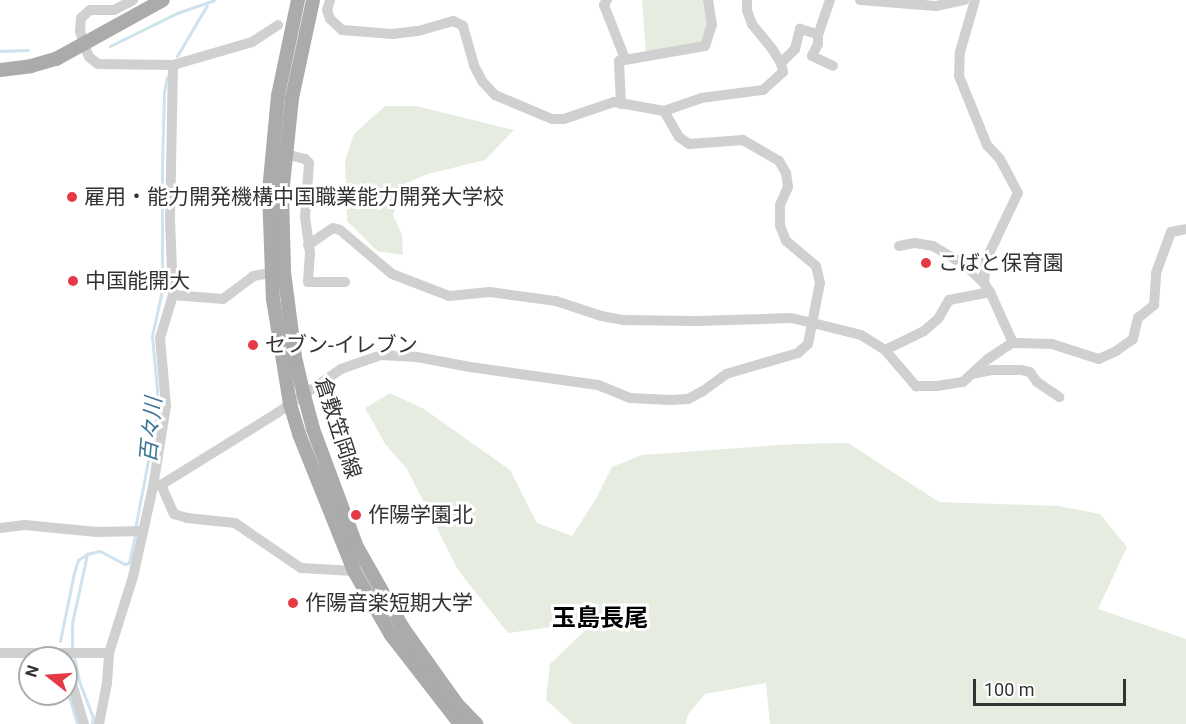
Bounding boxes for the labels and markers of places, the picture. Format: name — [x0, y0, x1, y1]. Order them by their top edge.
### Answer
place label: 雇用・能力開発機構中国職業能力開発大学校 — [84, 184, 504, 210]
marker: 雇用・能力開発機構中国職業能力開発大学校 — [65, 190, 79, 204]
place label: こばと保育園 — [938, 250, 1064, 276]
marker: こばと保育園 — [919, 256, 933, 270]
place label: 中国能開大 — [85, 268, 190, 294]
marker: 中国能開大 — [66, 274, 80, 288]
place label: セブン-イレブン — [265, 332, 418, 358]
marker: セブン-イレブン — [246, 338, 260, 352]
place label: 作陽学園北 — [368, 502, 473, 528]
marker: 作陽学園北 — [349, 508, 363, 522]
place label: 作陽音楽短期大学 — [305, 590, 473, 616]
marker: 作陽音楽短期大学 — [286, 596, 300, 610]

